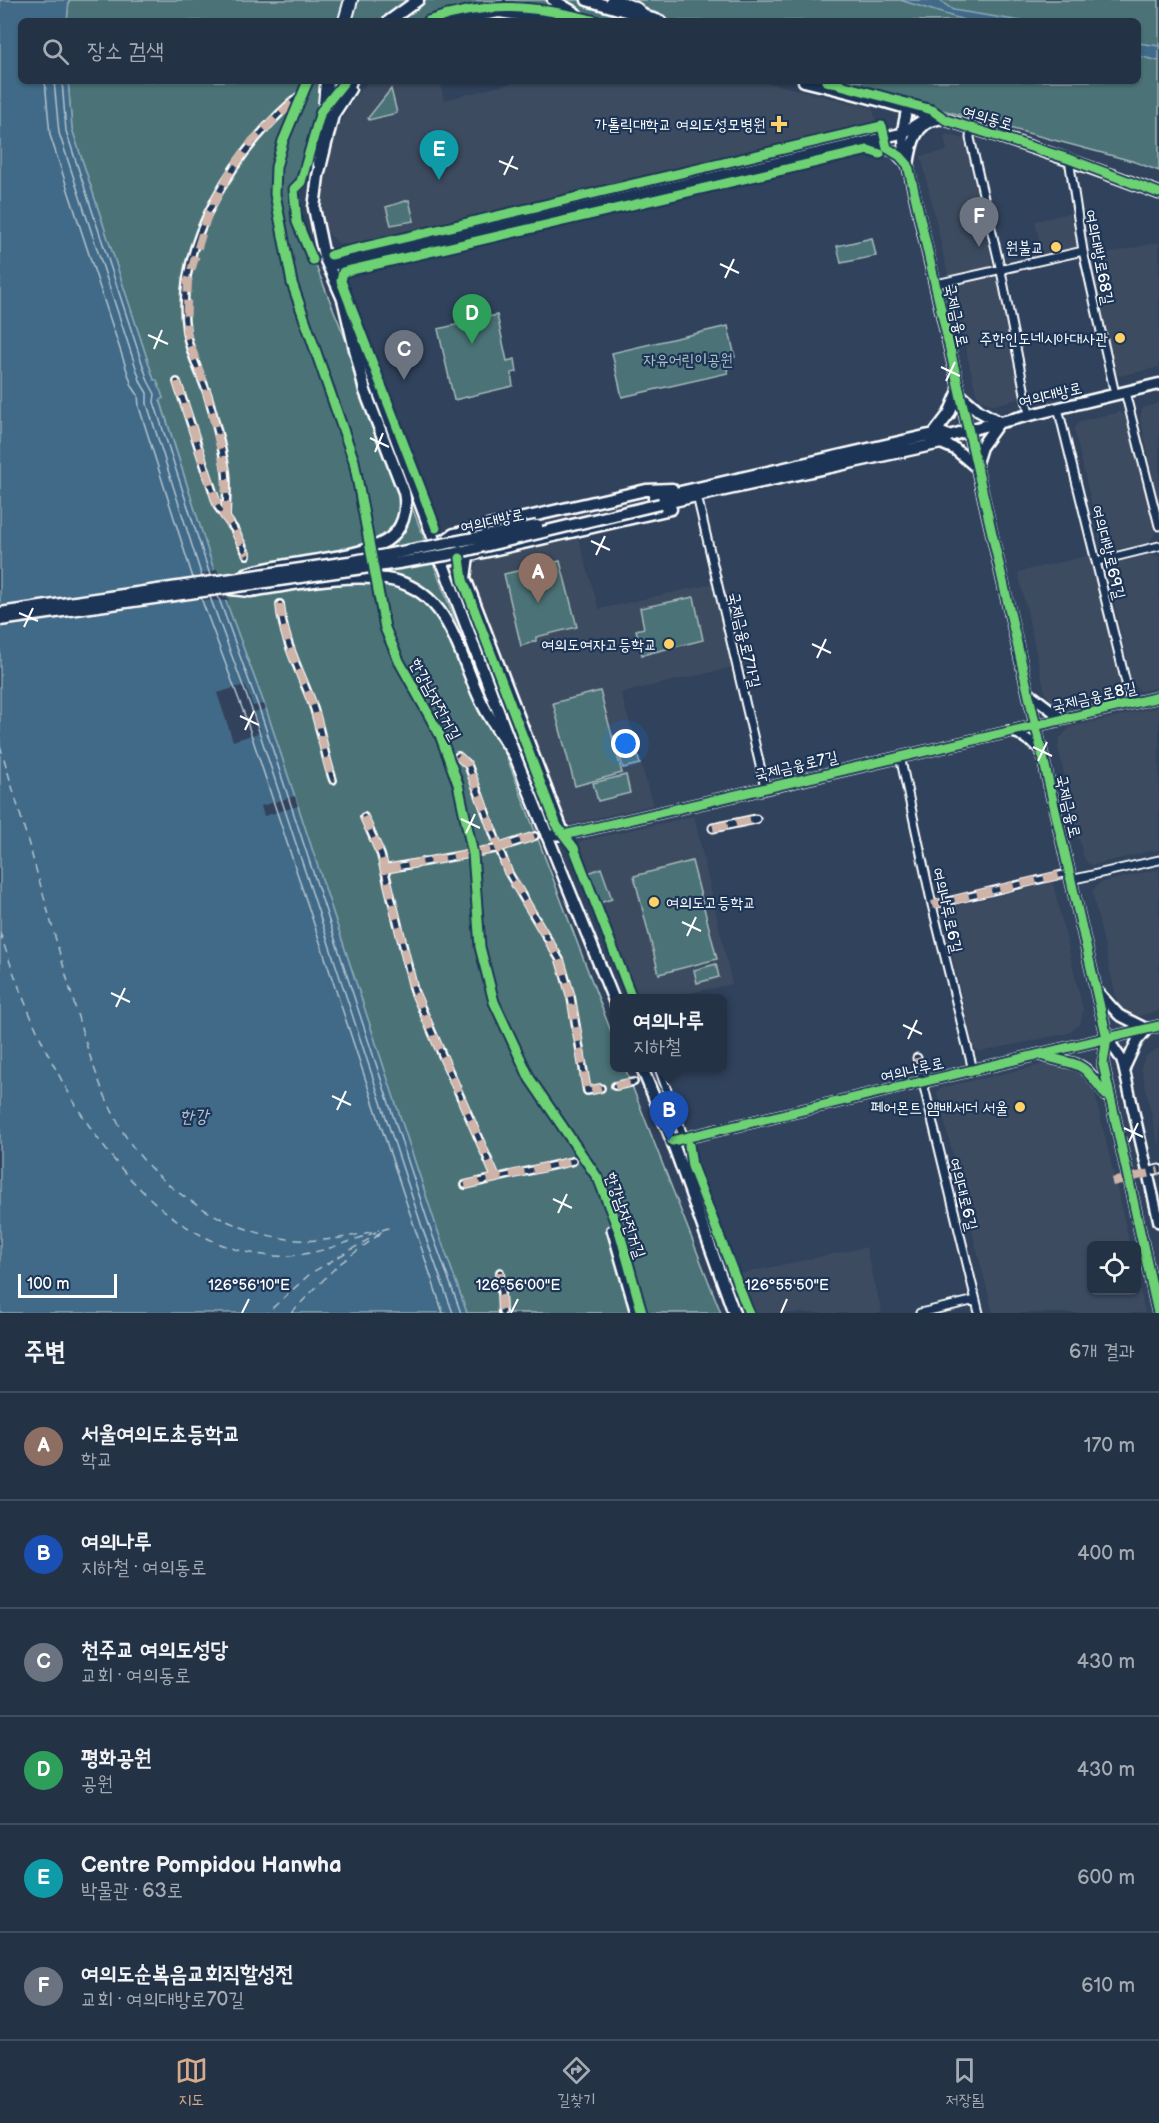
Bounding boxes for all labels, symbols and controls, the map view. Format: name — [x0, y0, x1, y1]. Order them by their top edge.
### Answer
search box — [18, 18, 1141, 84]
icon: search — [39, 35, 72, 68]
text: 장소 검색 — [87, 38, 164, 65]
street label: 여의동로 — [960, 102, 1015, 135]
marker: 가톨릭대학교 여의도성모병원 — [770, 115, 788, 133]
place label: 가톨릭대학교 여의도성모병원 — [594, 116, 766, 135]
pin: E — [420, 130, 458, 180]
pin: F — [960, 198, 998, 247]
street label: 여의대방로68길 — [1080, 208, 1117, 307]
place label: 원불교 — [1005, 239, 1044, 258]
marker: 원불교 — [1049, 240, 1063, 254]
street label: 국제금융로 — [940, 282, 972, 349]
pin: D — [452, 294, 492, 344]
pin: C — [384, 330, 424, 380]
place label: 주한인도네시아대사관 — [979, 330, 1108, 349]
marker: 주한인도네시아대사관 — [1113, 331, 1127, 345]
park label: 자유어린이공원 — [643, 351, 733, 370]
street label: 여의대방로 — [1017, 379, 1084, 412]
street label: 여의대방로69길 — [1087, 503, 1128, 601]
street label: 여의대방로 — [459, 505, 526, 537]
pin: A — [518, 554, 558, 603]
street label: 국제금융로7가길 — [723, 590, 764, 690]
place label: 여의도여자고등학교 — [541, 636, 657, 655]
marker: 여의도여자고등학교 — [662, 637, 676, 651]
street label: 한강남자전거길 — [405, 655, 464, 744]
street label: 국제금융로8길 — [1050, 678, 1139, 716]
your location — [611, 729, 640, 758]
street label: 국제금융로7길 — [753, 748, 840, 785]
street label: 국제금융로 — [1051, 773, 1084, 840]
street label: 여의나루로6길 — [927, 866, 966, 955]
place label: 여의도고등학교 — [666, 894, 756, 913]
marker: 여의도고등학교 — [647, 895, 661, 909]
popup — [610, 994, 727, 1072]
text: 여의나루 — [633, 1008, 704, 1035]
text: 지하철 — [633, 1035, 681, 1059]
street label: 여의나루로 — [879, 1054, 946, 1087]
pin: B — [650, 1092, 688, 1141]
place label: 페어몬트 앰배서더 서울 — [871, 1099, 1008, 1118]
marker: 페어몬트 앰배서더 서울 — [1013, 1100, 1027, 1114]
water label: 한강 — [180, 1106, 211, 1127]
street label: 여의대로6길 — [944, 1156, 981, 1233]
street label: 한강남자전거길 — [600, 1170, 649, 1261]
map controls — [1087, 1241, 1141, 1295]
button: locate — [1087, 1241, 1141, 1295]
scale bar — [18, 1271, 117, 1298]
text: 100 m — [27, 1275, 70, 1294]
text: 126°56'10"E — [208, 1276, 290, 1295]
text: 126°56'00"E — [476, 1276, 560, 1295]
text: 126°55'50"E — [745, 1276, 829, 1295]
text: 주변 — [24, 1337, 66, 1368]
text: 6개 결과 — [1069, 1340, 1135, 1364]
text: 서울여의도초등학교 — [81, 1421, 240, 1448]
text: A — [37, 1434, 50, 1458]
text: 170 m — [1084, 1434, 1135, 1458]
text: 학교 — [81, 1448, 113, 1472]
text: 여의나루 — [81, 1529, 152, 1556]
text: B — [36, 1542, 51, 1566]
text: 400 m — [1077, 1542, 1135, 1566]
text: 지하철 · 여의동로 — [81, 1556, 207, 1580]
text: 천주교 여의도성당 — [81, 1637, 229, 1664]
text: C — [36, 1650, 51, 1674]
text: 430 m — [1077, 1650, 1135, 1674]
text: 교회 · 여의동로 — [81, 1664, 191, 1688]
text: 평화공원 — [81, 1745, 152, 1772]
text: D — [37, 1758, 50, 1782]
text: 430 m — [1077, 1758, 1135, 1782]
text: 공원 — [81, 1772, 113, 1796]
text: Centre Pompidou Hanwha — [81, 1852, 342, 1879]
text: E — [37, 1866, 50, 1890]
text: 600 m — [1077, 1866, 1135, 1890]
text: 박물관 · 63로 — [81, 1879, 183, 1903]
text: 여의도순복음교회직할성전 — [81, 1961, 293, 1988]
text: F — [37, 1974, 50, 1998]
text: 610 m — [1081, 1974, 1135, 1998]
text: 교회 · 여의대방로70길 — [81, 1988, 244, 2012]
tab: 지도 — [175, 2054, 208, 2110]
tab: 길찾기 — [557, 2054, 596, 2110]
tab: 저장됨 — [946, 2054, 984, 2110]

